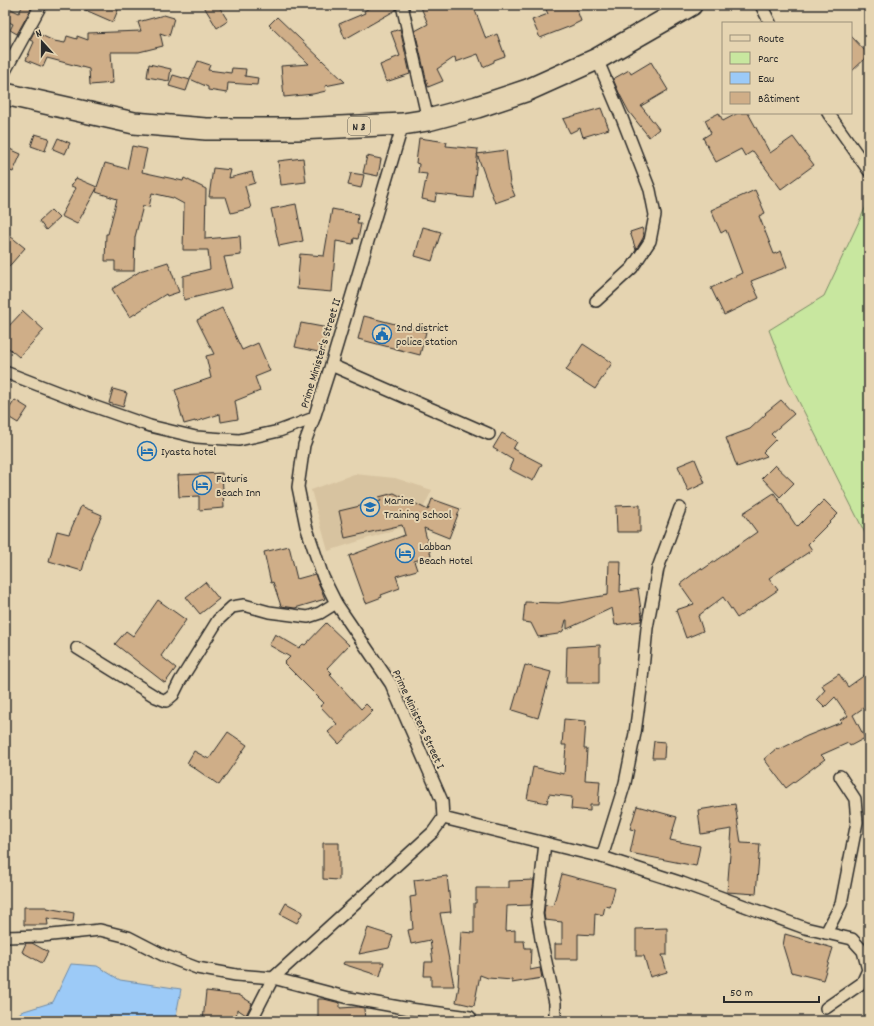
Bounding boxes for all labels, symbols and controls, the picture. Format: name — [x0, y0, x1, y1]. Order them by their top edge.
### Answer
north arrow — [22, 22, 62, 62]
legend — [722, 22, 852, 114]
text: N — [34, 26, 45, 43]
text: Route — [758, 31, 784, 48]
text: Parc — [758, 51, 779, 68]
text: Eau — [758, 71, 774, 88]
text: Bâtiment — [758, 91, 800, 108]
road number: N 3 — [348, 117, 370, 135]
street label: Prime Minister's Street II — [297, 296, 346, 410]
place label: 2nd district police station — [396, 320, 458, 351]
public building icon: 2nd district police station — [371, 323, 393, 345]
hotel icon: Iyasta hotel — [136, 440, 158, 462]
place label: Iyasta hotel — [161, 444, 217, 461]
place label: Futuris Beach Inn — [216, 471, 261, 502]
hotel icon: Futuris Beach Inn — [191, 474, 213, 496]
place label: Marine Training School — [384, 493, 452, 524]
school or university icon: Marine Training School — [359, 496, 381, 518]
place label: Labban Beach Hotel — [419, 539, 473, 570]
hotel icon: Labban Beach Hotel — [394, 542, 416, 564]
street label: Prime Ministers Street I — [387, 667, 448, 772]
scale bar — [724, 978, 819, 1004]
text: 50 m — [730, 985, 753, 1002]

